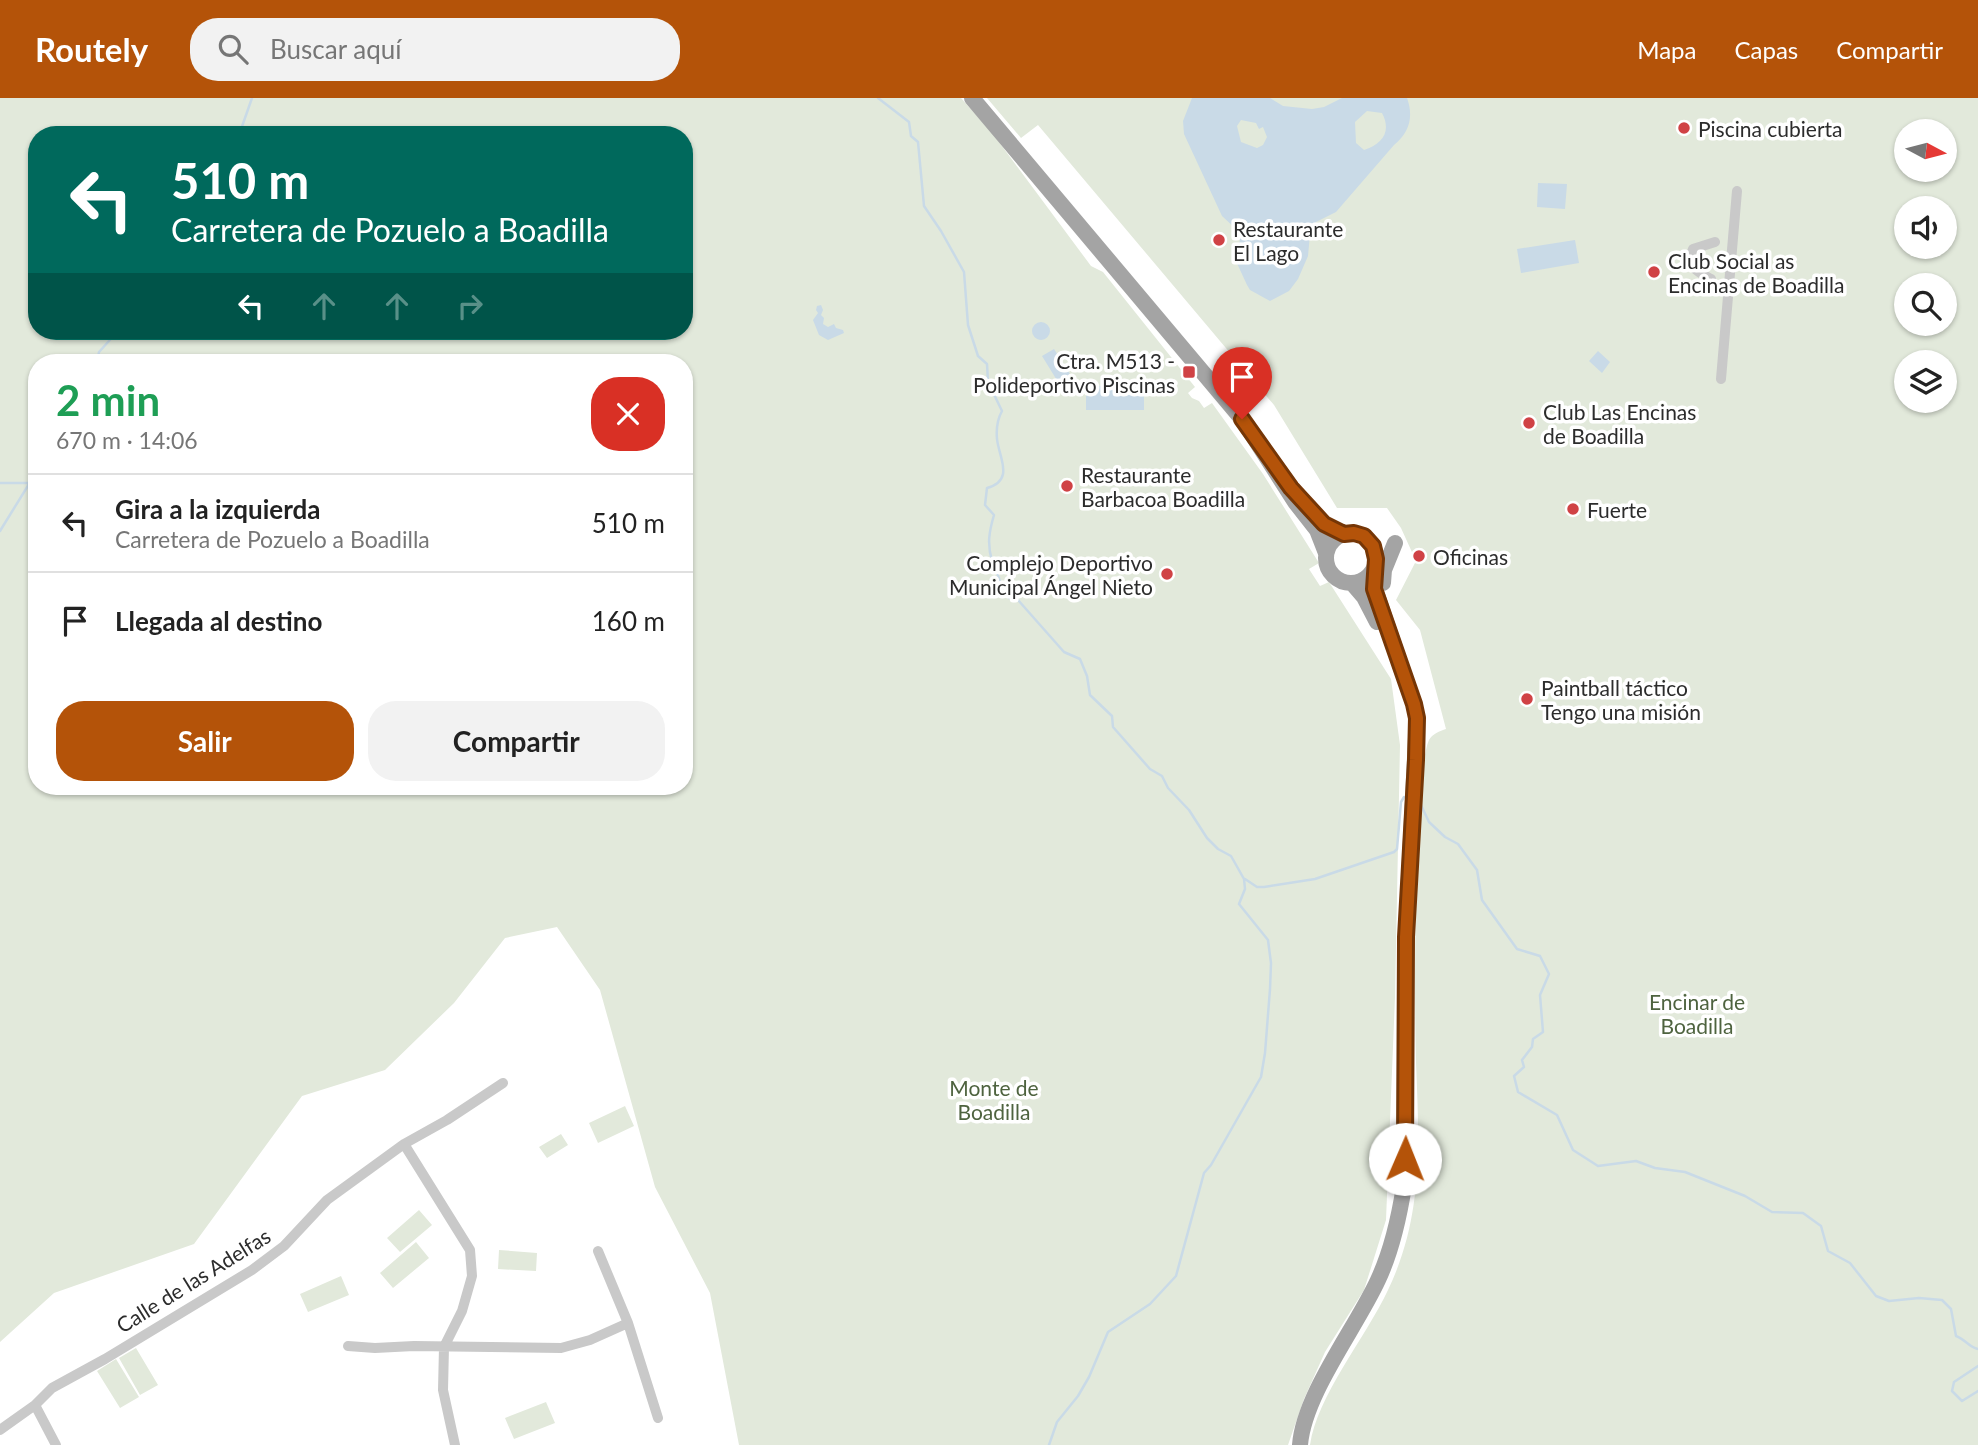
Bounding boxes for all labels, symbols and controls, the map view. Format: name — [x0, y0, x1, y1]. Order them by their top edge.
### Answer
search box — [190, 18, 680, 81]
text: Routely — [35, 29, 148, 69]
icon: search — [214, 30, 252, 68]
text: Buscar aquí — [270, 33, 401, 65]
text: Mapa — [1637, 35, 1696, 64]
text: Capas — [1734, 35, 1798, 64]
text: Compartir — [1836, 35, 1943, 64]
place label: Piscina cubierta — [1698, 116, 1843, 141]
north arrow — [1894, 119, 1956, 182]
map controls — [1894, 119, 1957, 413]
marker: Piscina cubierta — [1676, 120, 1692, 136]
text: 510 m — [171, 151, 309, 209]
icon: left — [56, 154, 147, 245]
button: sound — [1894, 196, 1957, 259]
text: Carretera de Pozuelo a Boadilla — [171, 210, 609, 249]
place label: Restaurante El Lago — [1233, 216, 1343, 265]
marker: Restaurante El Lago — [1211, 232, 1227, 248]
place label: Club Social as Encinas de Boadilla — [1668, 248, 1844, 297]
marker: Club Social as Encinas de Boadilla — [1646, 264, 1662, 280]
button: search — [1894, 273, 1957, 336]
icon: left — [232, 287, 270, 325]
icon: ahead — [305, 287, 343, 325]
icon: ahead — [378, 287, 416, 325]
icon: right — [451, 287, 489, 325]
pin — [1212, 347, 1272, 419]
place label: Ctra. M513 - Polideportivo Piscinas — [973, 348, 1175, 397]
button: layers — [1894, 350, 1957, 413]
icon: arrive — [1223, 358, 1261, 396]
marker: Ctra. M513 - Polideportivo Piscinas — [1181, 364, 1197, 380]
text: 2 min — [56, 375, 160, 425]
button: close — [591, 377, 665, 451]
place label: Club Las Encinas de Boadilla — [1543, 399, 1696, 448]
marker: Club Las Encinas de Boadilla — [1521, 415, 1537, 431]
text: 670 m · 14:06 — [56, 426, 198, 454]
place label: Restaurante Barbacoa Boadilla — [1081, 462, 1245, 511]
marker: Restaurante Barbacoa Boadilla — [1059, 478, 1075, 494]
text: Gira a la izquierda — [115, 493, 321, 525]
place label: Fuerte — [1587, 497, 1647, 522]
marker: Fuerte — [1565, 501, 1581, 517]
icon: left — [56, 504, 94, 542]
text: 510 m — [592, 507, 665, 539]
text: Carretera de Pozuelo a Boadilla — [115, 525, 430, 553]
place label: Oficinas — [1433, 544, 1508, 569]
marker: Oficinas — [1411, 548, 1427, 564]
place label: Complejo Deportivo Municipal Ángel Nieto — [949, 550, 1153, 599]
marker: Complejo Deportivo Municipal Ángel Nieto — [1159, 566, 1175, 582]
icon: arrive — [56, 602, 94, 640]
text: Llegada al destino — [115, 605, 322, 637]
text: 160 m — [592, 605, 665, 637]
place label: Paintball táctico Tengo una misión — [1541, 675, 1701, 724]
marker: Paintball táctico Tengo una misión — [1519, 691, 1535, 707]
button: Salir — [56, 701, 354, 781]
button: Compartir — [368, 701, 665, 781]
park label: Encinar de Boadilla — [1649, 989, 1745, 1038]
park label: Monte de Boadilla — [949, 1075, 1039, 1124]
position arrow — [1368, 1122, 1442, 1196]
street label: Calle de las Adelfas — [111, 1223, 275, 1337]

